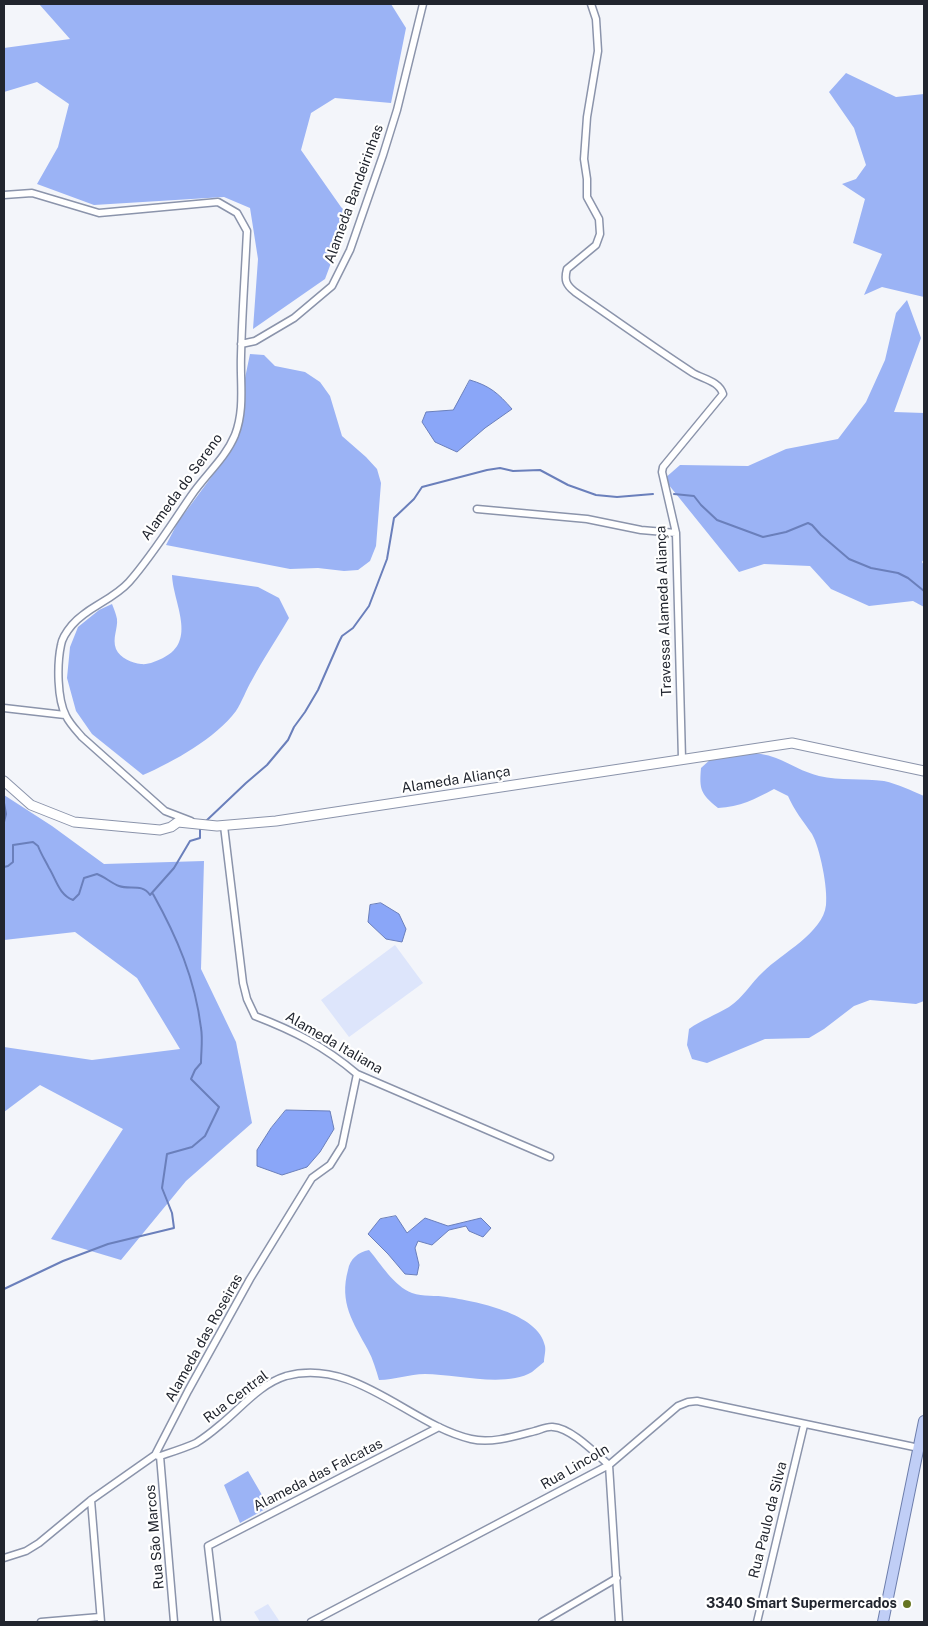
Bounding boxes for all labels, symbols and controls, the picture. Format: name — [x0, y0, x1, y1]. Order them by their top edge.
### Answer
street label: Alameda Bandeirinhas — [321, 122, 387, 266]
street label: Alameda do Sereno — [138, 430, 226, 544]
street label: Travessa Alameda Aliança — [653, 525, 675, 697]
street label: Alameda Aliança — [400, 763, 512, 797]
street label: Alameda Italiana — [282, 1008, 386, 1078]
street label: Alameda das Roseiras — [162, 1271, 246, 1405]
street label: Rua Central — [200, 1367, 272, 1427]
street label: Alameda das Falcatas — [251, 1435, 385, 1515]
street label: Rua Lincoln — [538, 1441, 612, 1493]
street label: Rua Paulo da Silva — [745, 1460, 791, 1580]
street label: Rua São Marcos — [142, 1484, 168, 1590]
place label: 3340 Smart Supermercados — [706, 1596, 897, 1612]
marker: 3340 Smart Supermercados — [901, 1598, 913, 1610]

